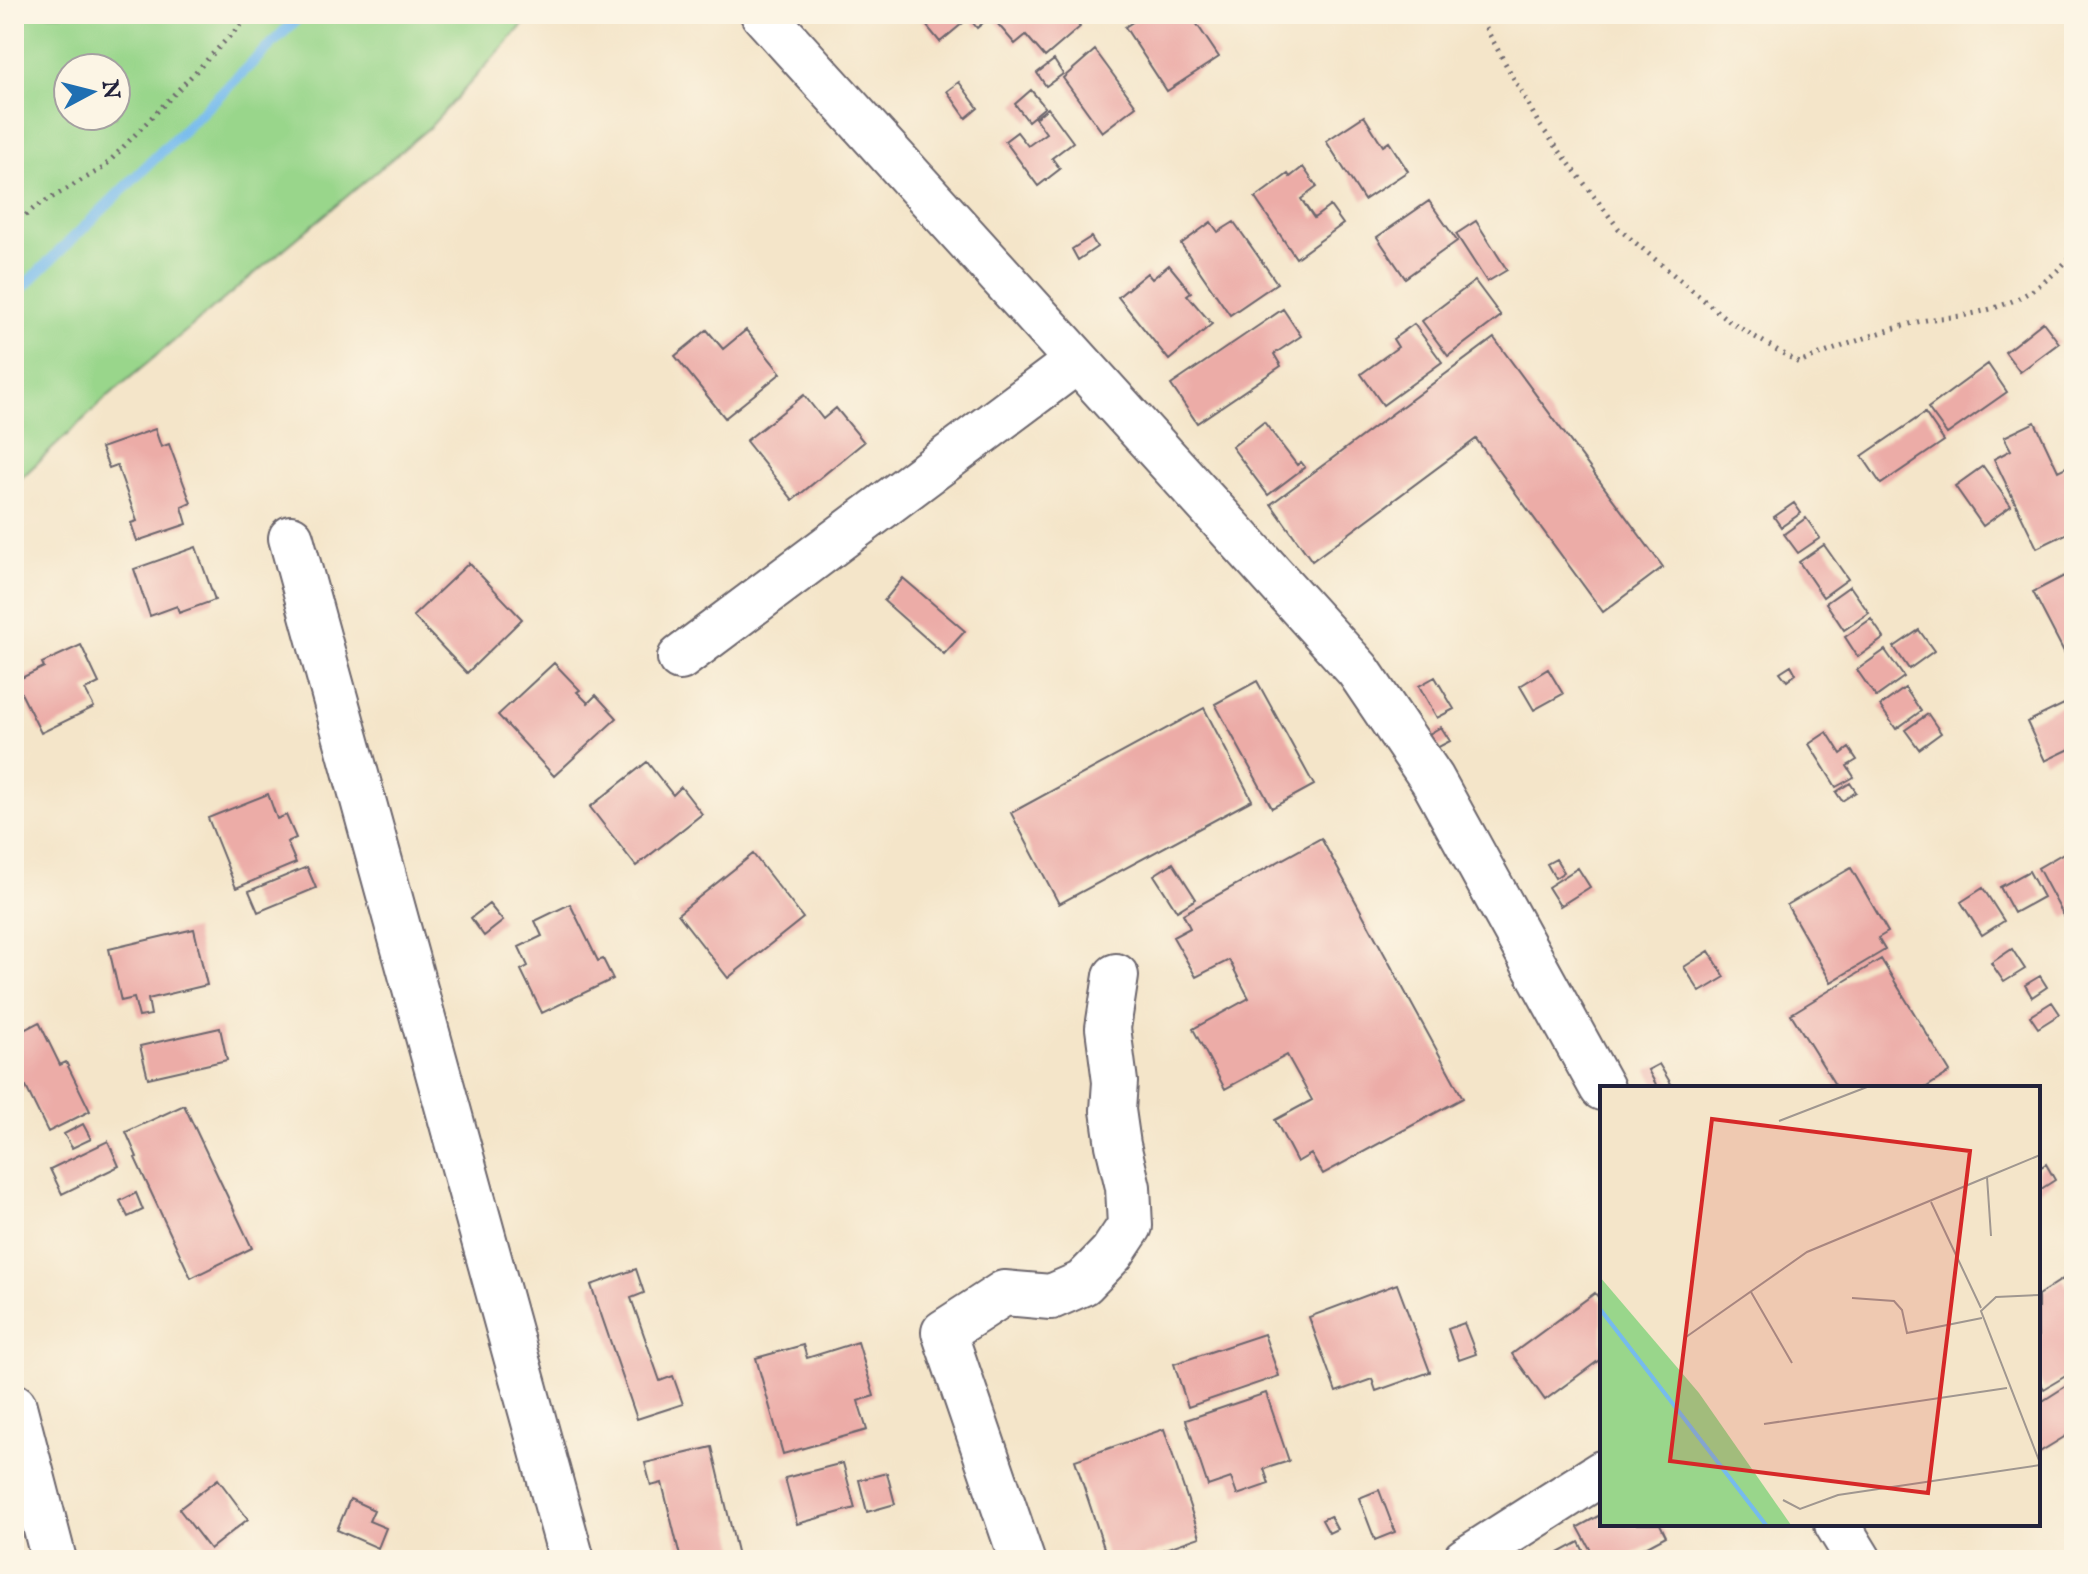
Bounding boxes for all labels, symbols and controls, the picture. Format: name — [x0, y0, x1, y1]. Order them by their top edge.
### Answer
north arrow — [52, 52, 132, 132]
text: N — [95, 78, 125, 101]
inset map — [1600, 1086, 2040, 1526]

